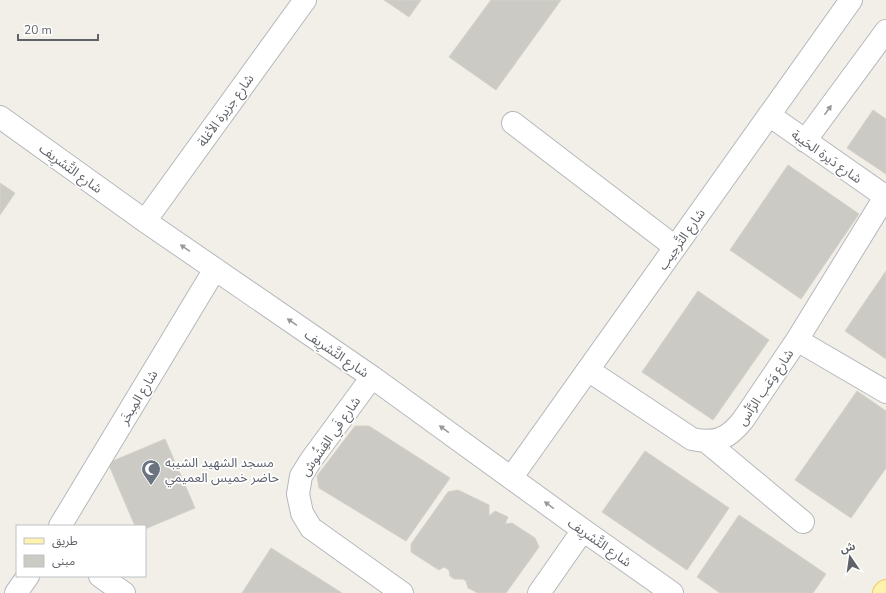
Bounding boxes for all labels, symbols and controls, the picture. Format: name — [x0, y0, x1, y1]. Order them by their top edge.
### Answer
scale bar — [18, 16, 98, 42]
text: 20 m — [24, 22, 52, 38]
street label: شارع جزيرة الأغلة — [193, 71, 259, 151]
one-way arrow — [824, 104, 833, 115]
street label: شارع دَيرة الحَيبة — [787, 126, 865, 189]
street label: شارع التَّشرِيف — [35, 140, 106, 199]
street label: شارع التَّرحِيب — [654, 205, 710, 275]
one-way arrow — [179, 244, 190, 252]
one-way arrow — [287, 318, 297, 326]
street label: شارع التَّشرِيف — [300, 326, 372, 383]
street label: شارع وَعَب الرَّأس — [734, 346, 799, 430]
street label: شارع المِبخَر — [115, 367, 163, 429]
street label: شارع فَي القِشُوش — [296, 393, 366, 480]
one-way arrow — [438, 425, 449, 433]
place label: مسجد الشهيد الشيبه حاضر خميس العميمي — [165, 454, 280, 488]
mosque icon: مسجد الشهيد الشيبه حاضر خميس العميمي — [140, 458, 162, 486]
one-way arrow — [543, 501, 554, 510]
street label: شارع التَّشرِيف — [563, 514, 635, 572]
legend — [16, 525, 146, 577]
text: طريق — [52, 533, 78, 549]
north arrow — [830, 537, 870, 577]
text: ش — [839, 539, 857, 557]
text: مبنى — [52, 553, 75, 569]

